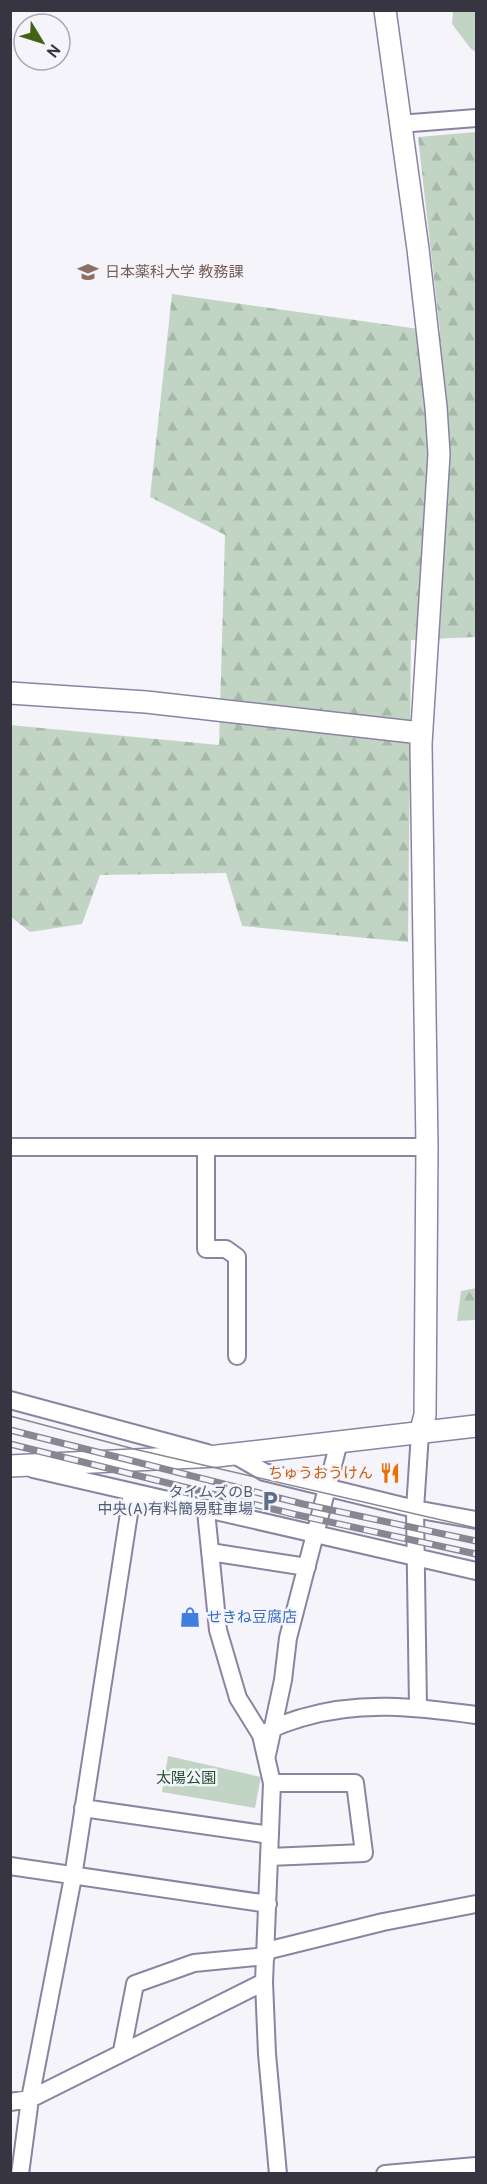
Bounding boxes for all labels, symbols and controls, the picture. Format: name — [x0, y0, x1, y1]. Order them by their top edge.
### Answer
north arrow — [12, 12, 72, 72]
text: N — [41, 39, 64, 61]
school or university icon: 日本薬科大学 教務課 — [76, 260, 100, 284]
place label: 日本薬科大学 教務課 — [105, 264, 244, 283]
restaurant icon: ちゅうおうけん — [378, 1461, 402, 1485]
place label: ちゅうおうけん — [268, 1465, 373, 1484]
place label: タイムズのB 中央(A)有料簡易駐車場 — [98, 1484, 253, 1520]
parking icon: タイムズのB 中央(A)有料簡易駐車場 — [258, 1489, 282, 1513]
shop icon: せきね豆腐店 — [178, 1605, 202, 1629]
place label: せきね豆腐店 — [207, 1609, 297, 1628]
park label: 太陽公園 — [156, 1770, 216, 1789]

